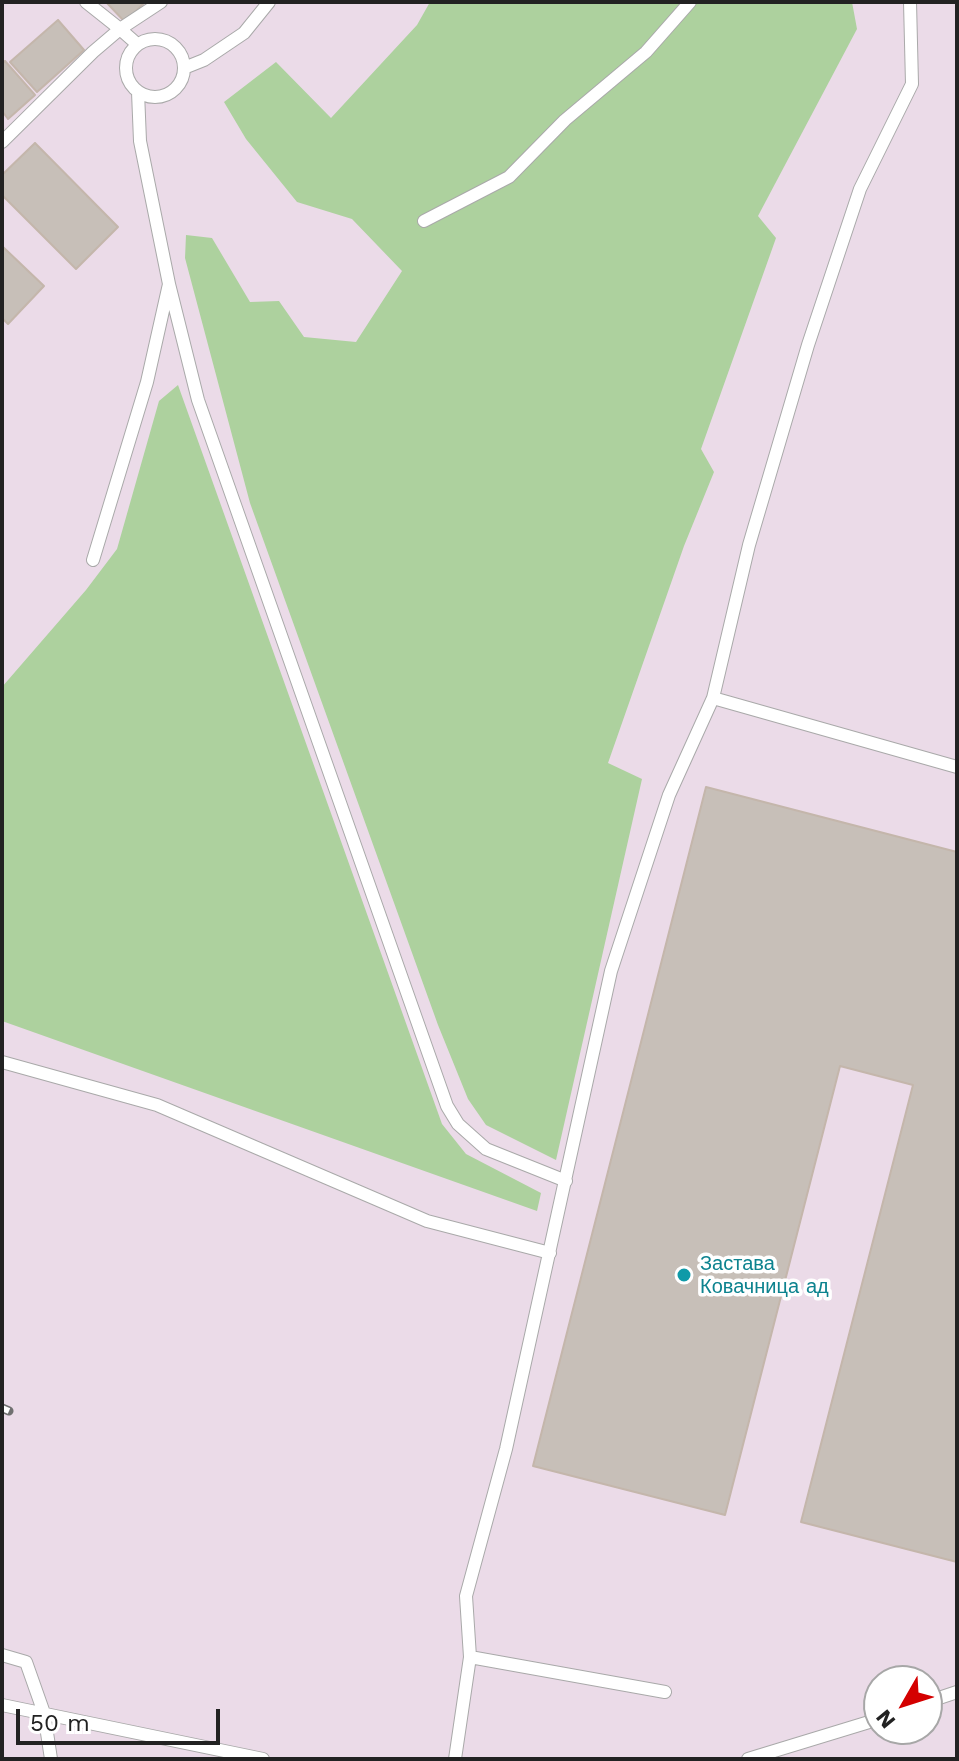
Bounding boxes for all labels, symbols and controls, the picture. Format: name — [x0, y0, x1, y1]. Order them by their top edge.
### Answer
place label: Застава Ковачница ад — [700, 1252, 829, 1299]
marker: Застава Ковачница ад — [675, 1266, 693, 1284]
north arrow — [863, 1665, 943, 1745]
scale bar — [20, 1693, 224, 1743]
text: N — [871, 1705, 900, 1733]
text: 50 m — [30, 1709, 90, 1737]

